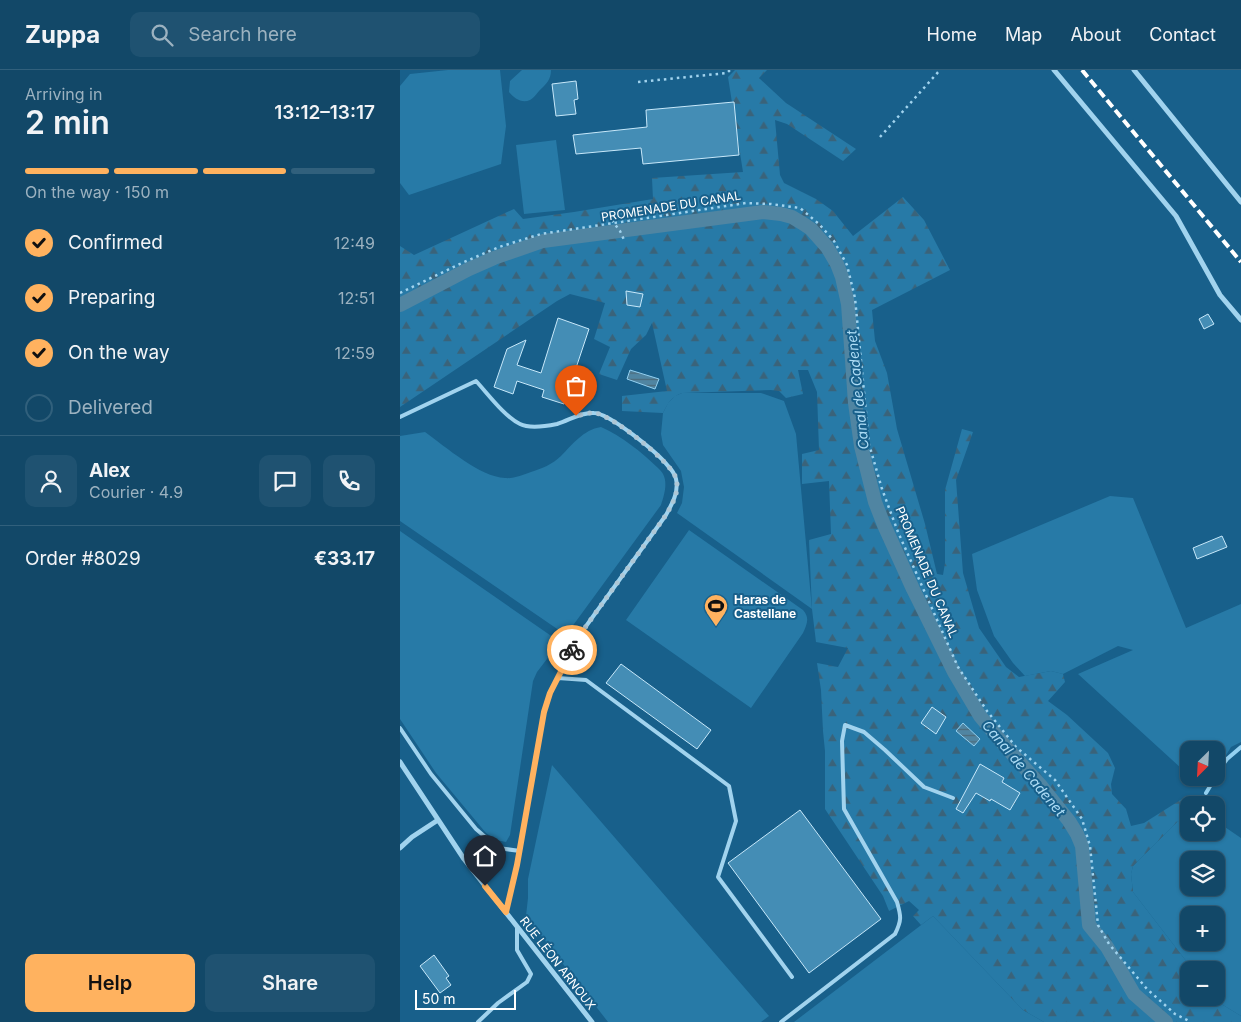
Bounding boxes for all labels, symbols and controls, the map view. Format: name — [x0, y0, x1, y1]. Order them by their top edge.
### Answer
search box — [130, 12, 480, 57]
text: Zuppa — [25, 20, 100, 49]
icon: search — [148, 21, 176, 49]
text: Search here — [188, 23, 297, 46]
text: Home — [927, 24, 977, 45]
text: Map — [1005, 24, 1042, 45]
text: About — [1070, 24, 1121, 45]
text: Contact — [1149, 24, 1216, 45]
text: Arriving in — [25, 84, 102, 104]
text: 13:12–13:17 — [274, 101, 375, 124]
text: 2 min — [25, 103, 110, 142]
text: On the way · 150 m — [25, 182, 169, 202]
street label: PROMENADE DU CANAL — [600, 188, 742, 224]
icon: check — [25, 229, 53, 257]
text: Confirmed — [68, 231, 163, 254]
text: 12:49 — [334, 233, 375, 253]
icon: check — [25, 284, 53, 312]
text: Preparing — [68, 286, 155, 309]
text: 12:51 — [338, 288, 375, 308]
water label: Canal de Cadenet — [842, 329, 872, 451]
icon: check — [25, 339, 53, 367]
text: On the way — [68, 341, 170, 364]
text: 12:59 — [334, 343, 375, 363]
pin — [555, 365, 597, 416]
icon: bag — [562, 372, 590, 400]
text: Delivered — [68, 396, 153, 419]
button: person — [25, 455, 77, 507]
button: chat — [259, 455, 311, 507]
button: phone — [323, 455, 375, 507]
text: Alex — [89, 459, 130, 482]
text: Courier · 4.9 — [89, 482, 183, 502]
street label: PROMENADE DU CANAL — [893, 504, 962, 640]
text: Order #8029 — [25, 547, 141, 570]
text: €33.17 — [314, 547, 375, 570]
place label: Haras de Castellane — [734, 592, 796, 621]
sports icon: Haras de Castellane — [703, 593, 729, 627]
courier — [547, 625, 597, 675]
icon: bike — [558, 636, 586, 664]
water label: Canal de Cadenet — [979, 717, 1069, 820]
north arrow — [1180, 741, 1225, 786]
map controls — [1180, 741, 1225, 1006]
button: locate — [1180, 796, 1225, 841]
pin — [464, 835, 506, 886]
icon: home — [471, 842, 499, 870]
button: layers — [1180, 851, 1225, 896]
button: + — [1180, 906, 1225, 951]
street label: RUE LÉON ARNOUX — [517, 913, 599, 1013]
button: Help — [25, 954, 195, 1012]
button: Share — [205, 954, 375, 1012]
button: − — [1180, 961, 1225, 1006]
scale bar — [415, 987, 516, 1010]
text: 50 m — [422, 990, 456, 1007]

